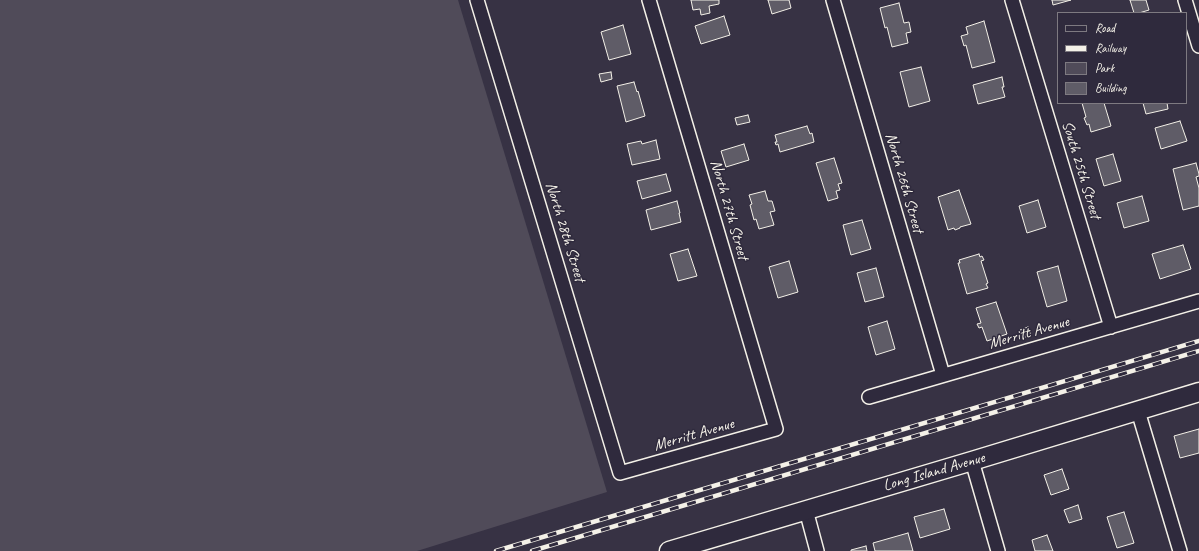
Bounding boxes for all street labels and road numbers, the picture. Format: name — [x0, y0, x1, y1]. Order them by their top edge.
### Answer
street label: South 25th Street — [1057, 119, 1105, 221]
street label: North 26th Street — [881, 131, 927, 235]
street label: North 27th Street — [706, 158, 752, 262]
street label: North 28th Street — [541, 180, 589, 284]
street label: Merritt Avenue — [987, 312, 1071, 354]
street label: Merritt Avenue — [652, 414, 736, 456]
street label: Long Island Avenue — [881, 448, 987, 496]

